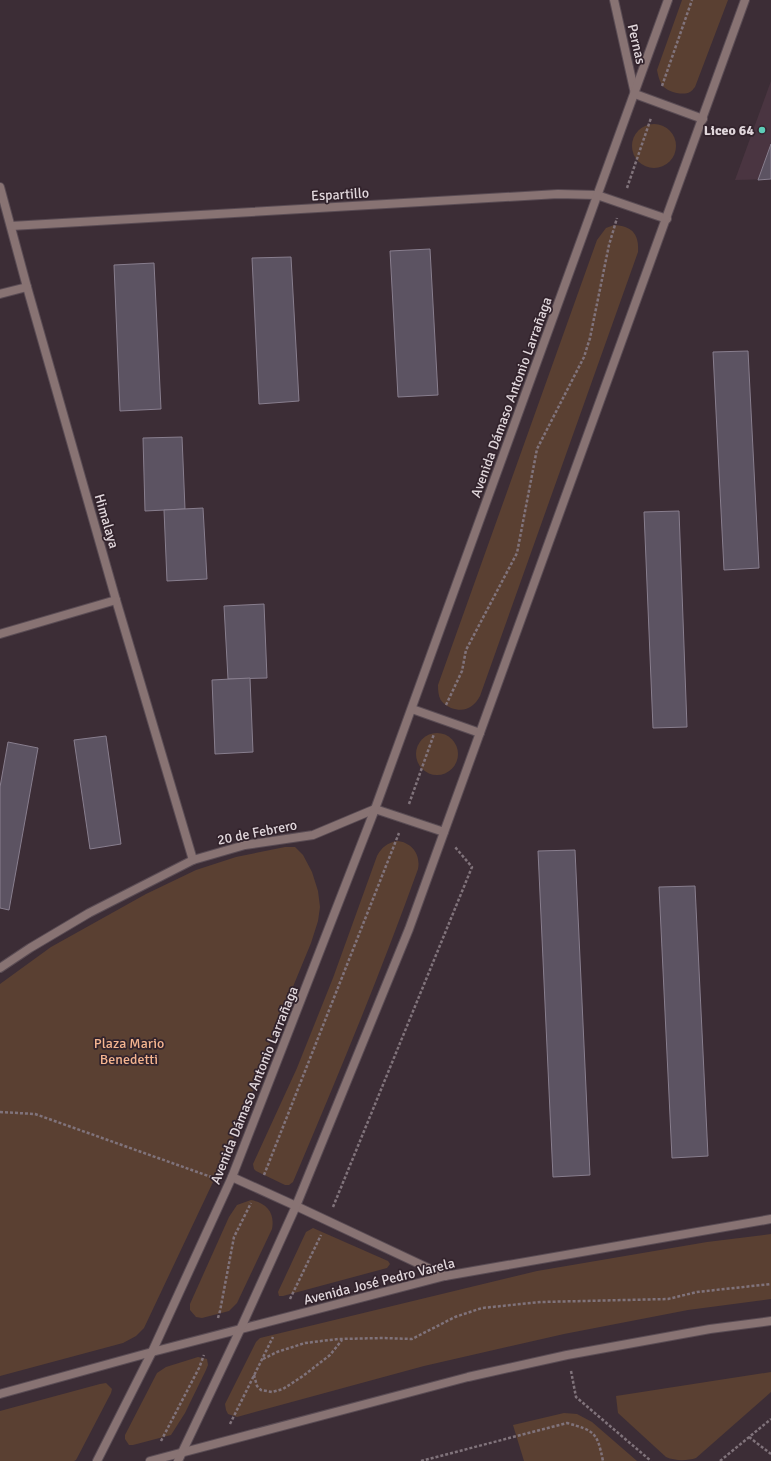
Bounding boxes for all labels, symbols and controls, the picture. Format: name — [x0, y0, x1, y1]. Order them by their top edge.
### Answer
street label: Pernas — [624, 22, 649, 66]
place label: Liceo 64 — [704, 122, 754, 139]
marker: Liceo 64 — [757, 125, 767, 135]
street label: Espartillo — [311, 184, 369, 205]
street label: Avenida Dámaso Antonio Larrañaga — [467, 295, 556, 500]
street label: Himalaya — [91, 492, 122, 550]
street label: 20 de Febrero — [216, 816, 299, 849]
street label: Avenida Dámaso Antonio Larrañaga — [207, 984, 302, 1187]
park label: Plaza Mario Benedetti — [94, 1035, 164, 1068]
street label: Avenida José Pedro Varela — [302, 1254, 457, 1309]

